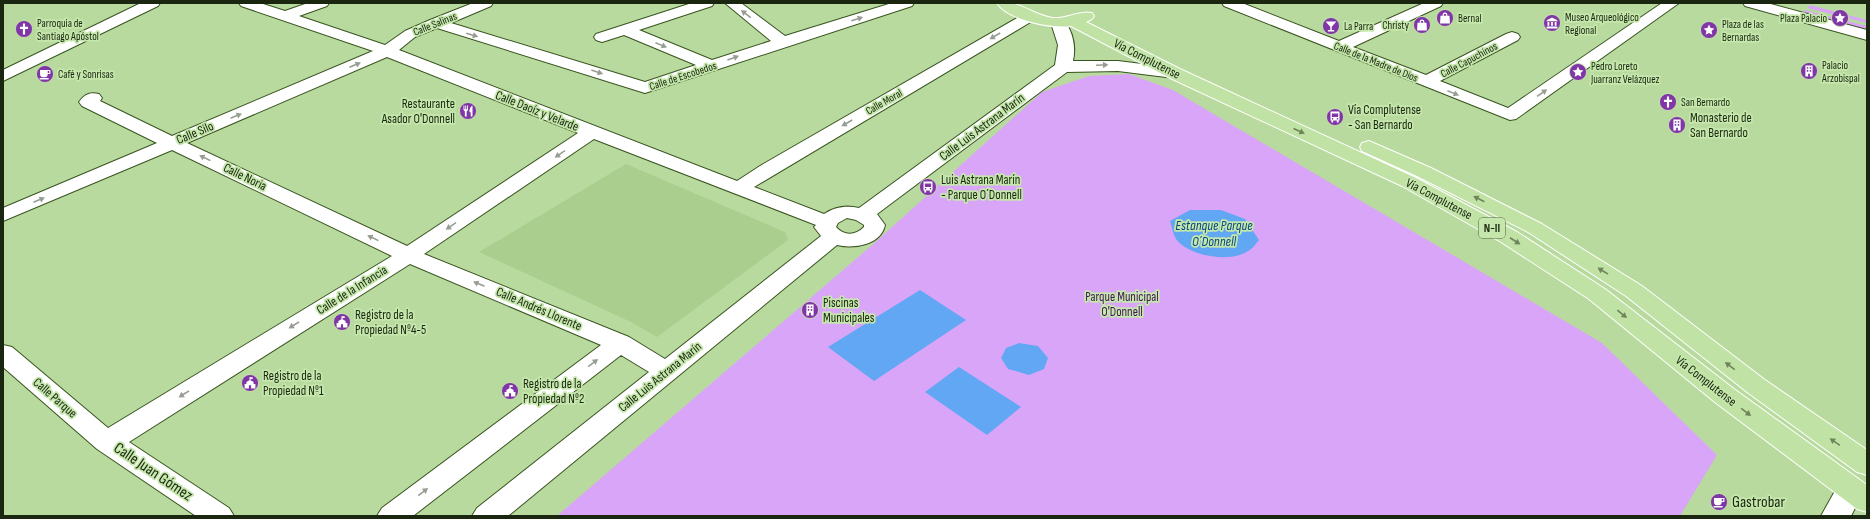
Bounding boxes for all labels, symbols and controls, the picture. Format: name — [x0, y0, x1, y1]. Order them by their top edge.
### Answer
shop icon: Bernal — [1435, 8, 1455, 28]
place icon: Plaza Palacio — [1830, 8, 1850, 28]
street label: Calle Salinas — [411, 9, 459, 39]
one-way arrow — [741, 10, 752, 18]
place label: Museo Arqueológico Regional — [1565, 11, 1639, 37]
place label: Bernal — [1458, 12, 1481, 25]
place label: Plaza Palacio — [1780, 12, 1827, 25]
museum icon: Museo Arqueológico Regional — [1542, 13, 1562, 33]
shop icon: Christy — [1412, 15, 1432, 35]
one-way arrow — [851, 16, 863, 22]
bar icon: La Parra — [1321, 16, 1341, 36]
place label: Parroquia de Santiago Apóstol — [37, 17, 99, 43]
place label: Plaza de las Bernardas — [1722, 18, 1764, 44]
church icon: Parroquia de Santiago Apóstol — [14, 19, 34, 39]
place label: Christy — [1382, 19, 1410, 32]
place label: La Parra — [1344, 20, 1373, 33]
place icon: Plaza de las Bernardas — [1699, 20, 1719, 40]
one-way arrow — [466, 32, 479, 38]
one-way arrow — [989, 33, 1001, 40]
street label: Vía Complutense — [1111, 35, 1183, 83]
street label: Calle de la Madre de Dios — [1332, 39, 1420, 85]
street label: Calle Capuchinos — [1438, 40, 1500, 80]
one-way arrow — [655, 43, 667, 49]
one-way arrow — [728, 55, 740, 61]
street label: Calle de Escobedos — [648, 59, 718, 93]
place label: Palacio Arzobispal — [1821, 59, 1860, 85]
place label: Pedro Loreto Juarranz Velázquez — [1590, 60, 1660, 86]
one-way arrow — [350, 61, 362, 67]
one-way arrow — [1096, 61, 1108, 68]
building icon: Palacio Arzobispal — [1799, 61, 1819, 81]
place icon: Pedro Loreto Juarranz Velázquez — [1568, 62, 1588, 82]
cafe icon: Café y Sonrisas — [35, 64, 55, 84]
place label: Café y Sonrisas — [58, 68, 114, 81]
one-way arrow — [591, 70, 603, 76]
street label: Calle Moral — [863, 86, 905, 118]
street label: Calle Daoíz y Velarde — [493, 87, 581, 135]
one-way arrow — [1536, 89, 1547, 97]
street label: Calle Luis Astrana Marín — [936, 90, 1028, 164]
one-way arrow — [1448, 90, 1459, 96]
church icon: San Bernardo — [1658, 92, 1678, 112]
place label: Restaurante Asador O'Donnell — [381, 96, 455, 127]
place label: San Bernardo — [1681, 96, 1730, 109]
restaurant icon: Restaurante Asador O'Donnell — [458, 101, 478, 121]
place label: Vía Complutense - San Bernardo — [1348, 102, 1421, 133]
bus stop icon: Vía Complutense - San Bernardo — [1325, 107, 1345, 127]
place label: Monasterio de San Bernardo — [1690, 110, 1752, 141]
one-way arrow — [230, 112, 242, 118]
building icon: Monasterio de San Bernardo — [1667, 115, 1687, 135]
street label: Calle Silo — [174, 118, 216, 148]
one-way arrow — [841, 120, 853, 127]
one-way arrow — [1294, 128, 1305, 134]
one-way arrow — [554, 150, 565, 158]
one-way arrow — [200, 155, 211, 161]
street label: Calle Noria — [221, 160, 269, 194]
place label: Luis Astrana Marín - Parque O´Donnell — [941, 172, 1022, 203]
street label: Vía Complutense — [1403, 175, 1475, 223]
bus stop icon: Luis Astrana Marín - Parque O´Donnell — [918, 177, 938, 197]
one-way arrow — [33, 196, 45, 202]
one-way arrow — [1473, 196, 1485, 203]
water label: Estanque Parque O´Donnell — [1175, 217, 1253, 250]
road number: N-II — [1479, 218, 1505, 238]
one-way arrow — [446, 222, 456, 230]
one-way arrow — [367, 235, 379, 241]
one-way arrow — [1509, 237, 1521, 244]
street label: Calle de la Infancia — [314, 262, 390, 318]
one-way arrow — [1598, 267, 1609, 275]
one-way arrow — [473, 281, 485, 287]
street label: Calle Andrés Llorente — [494, 284, 584, 334]
park label: Parque Municipal O'Donnell — [1085, 289, 1159, 320]
place label: Piscinas Municipales — [823, 295, 875, 326]
building icon: Piscinas Municipales — [800, 300, 820, 320]
place label: Registro de la Propiedad Nº4-5 — [355, 307, 426, 338]
one-way arrow — [1616, 310, 1627, 318]
public building icon: Registro de la Propiedad Nº4-5 — [332, 312, 352, 332]
one-way arrow — [288, 322, 300, 329]
street label: Calle Luis Astrana Marín — [615, 339, 705, 415]
street label: Vía Complutense — [1672, 352, 1740, 410]
one-way arrow — [588, 359, 599, 367]
one-way arrow — [1724, 361, 1735, 370]
place label: Registro de la Propiedad Nº1 — [263, 368, 324, 399]
public building icon: Registro de la Propiedad Nº1 — [240, 373, 260, 393]
street label: Calle Parque — [30, 375, 80, 421]
place label: Registro de la Propiedad Nº2 — [523, 376, 584, 407]
public building icon: Registro de la Propiedad Nº2 — [500, 381, 520, 401]
one-way arrow — [179, 390, 189, 398]
one-way arrow — [1740, 408, 1751, 416]
one-way arrow — [1830, 438, 1840, 446]
street label: Calle Juan Gómez — [110, 439, 196, 506]
one-way arrow — [417, 488, 428, 497]
cafe icon: Gastrobar — [1709, 492, 1729, 512]
place label: Gastrobar — [1732, 493, 1785, 512]

